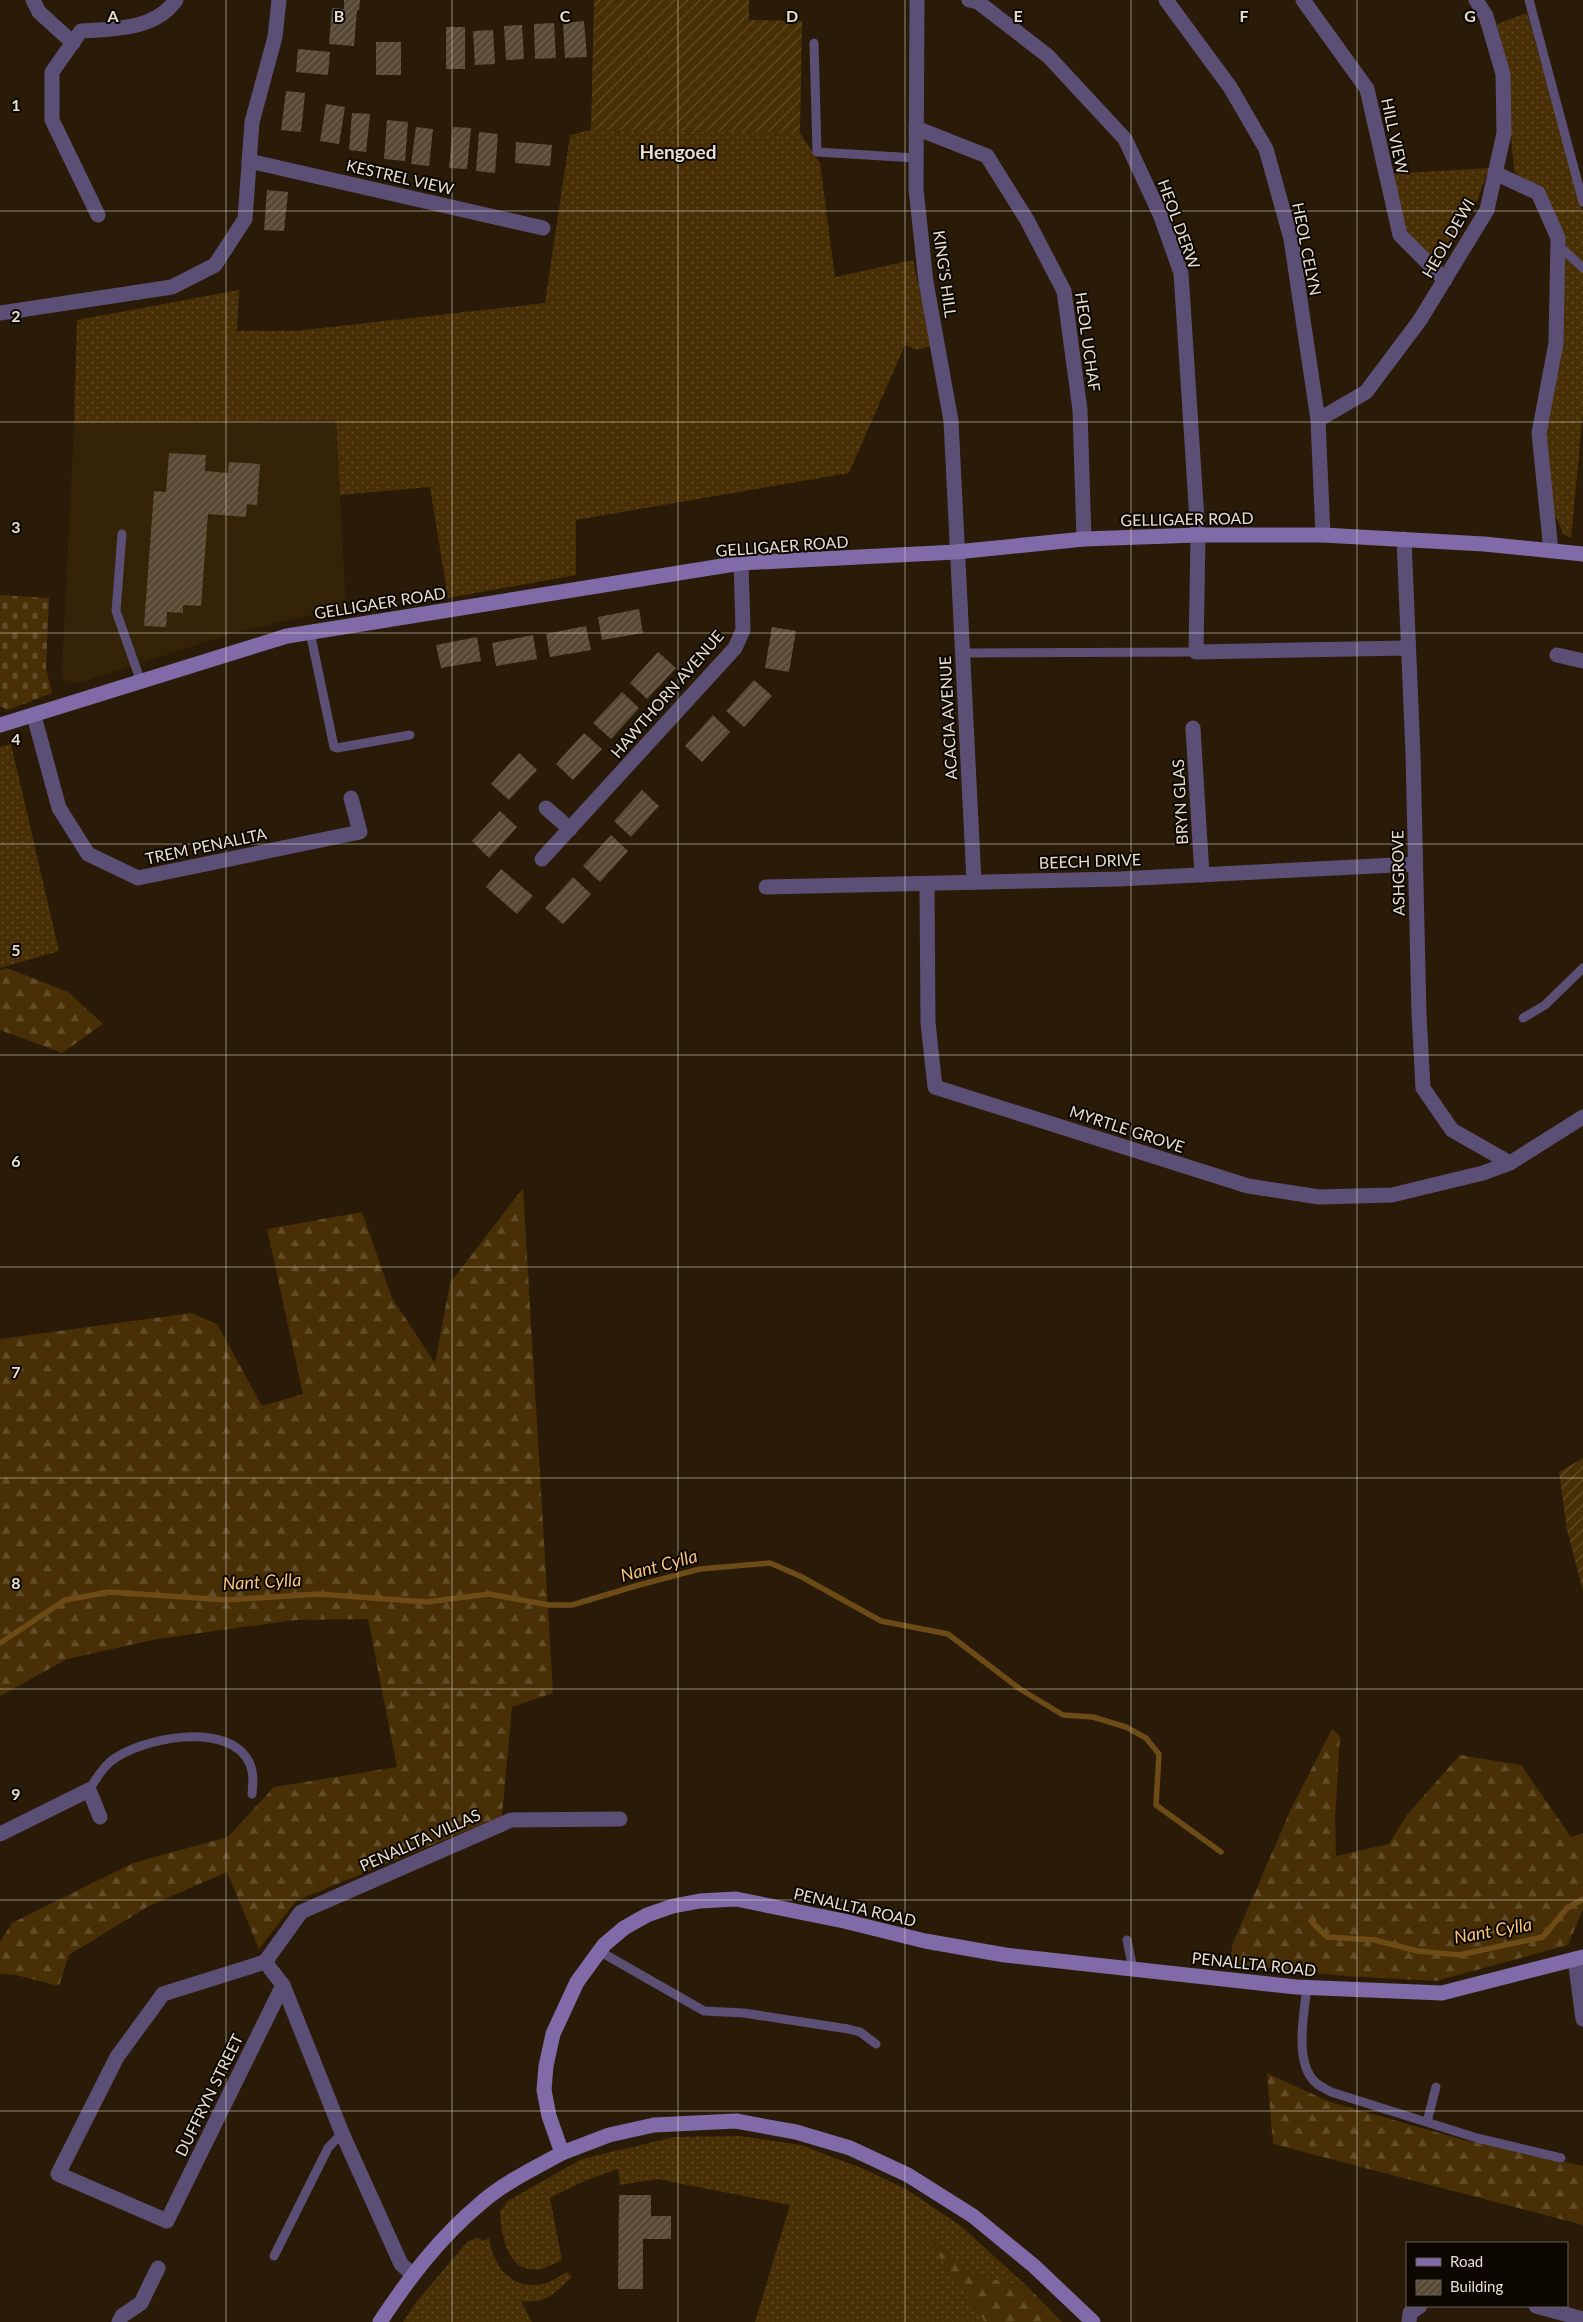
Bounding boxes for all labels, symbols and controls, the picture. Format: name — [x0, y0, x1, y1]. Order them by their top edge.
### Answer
text: A — [106, 6, 119, 25]
text: B — [334, 6, 344, 25]
text: C — [560, 6, 571, 25]
text: D — [786, 6, 798, 25]
text: E — [1013, 6, 1023, 25]
text: F — [1239, 6, 1249, 25]
text: G — [1464, 6, 1476, 25]
text: 1 — [11, 95, 21, 114]
street label: HILL VIEW — [1378, 96, 1413, 176]
district label: Hengoed — [640, 140, 716, 163]
street label: KESTREL VIEW — [345, 155, 456, 198]
street label: HEOL DERW — [1155, 177, 1205, 271]
street label: HEOL DEWI — [1417, 195, 1478, 281]
street label: HEOL CELYN — [1289, 201, 1326, 297]
street label: KING'S HILL — [930, 229, 961, 319]
street label: HEOL UCHAF — [1072, 291, 1105, 393]
text: 2 — [11, 306, 21, 325]
street label: GELLIGAER ROAD — [1120, 508, 1254, 529]
text: 3 — [11, 517, 21, 536]
street label: GELLIGAER ROAD — [715, 531, 849, 560]
street label: GELLIGAER ROAD — [313, 583, 447, 622]
street label: HAWTHORN AVENUE — [606, 626, 727, 761]
street label: ACACIA AVENUE — [935, 656, 960, 780]
text: 4 — [11, 729, 21, 748]
street label: BRYN GLAS — [1168, 759, 1191, 845]
street label: TREM PENALLTA — [143, 823, 269, 868]
street label: ASHGROVE — [1387, 830, 1408, 916]
street label: BEECH DRIVE — [1039, 849, 1141, 872]
text: 5 — [11, 940, 21, 959]
street label: MYRTLE GROVE — [1067, 1101, 1187, 1156]
text: 6 — [11, 1151, 21, 1170]
text: 7 — [11, 1362, 21, 1381]
water label: Nant Cylla — [618, 1544, 700, 1586]
water label: Nant Cylla — [222, 1568, 302, 1594]
text: 8 — [11, 1573, 21, 1592]
text: 9 — [11, 1784, 21, 1803]
street label: PENALLTA VILLAS — [356, 1804, 483, 1875]
street label: PENALLTA ROAD — [792, 1883, 918, 1930]
water label: Nant Cylla — [1452, 1912, 1533, 1948]
street label: PENALLTA ROAD — [1191, 1948, 1317, 1979]
street label: DUFFRYN STREET — [171, 2030, 247, 2159]
legend — [1406, 2242, 1568, 2307]
text: Road — [1450, 2252, 1483, 2270]
text: Building — [1450, 2277, 1503, 2295]

